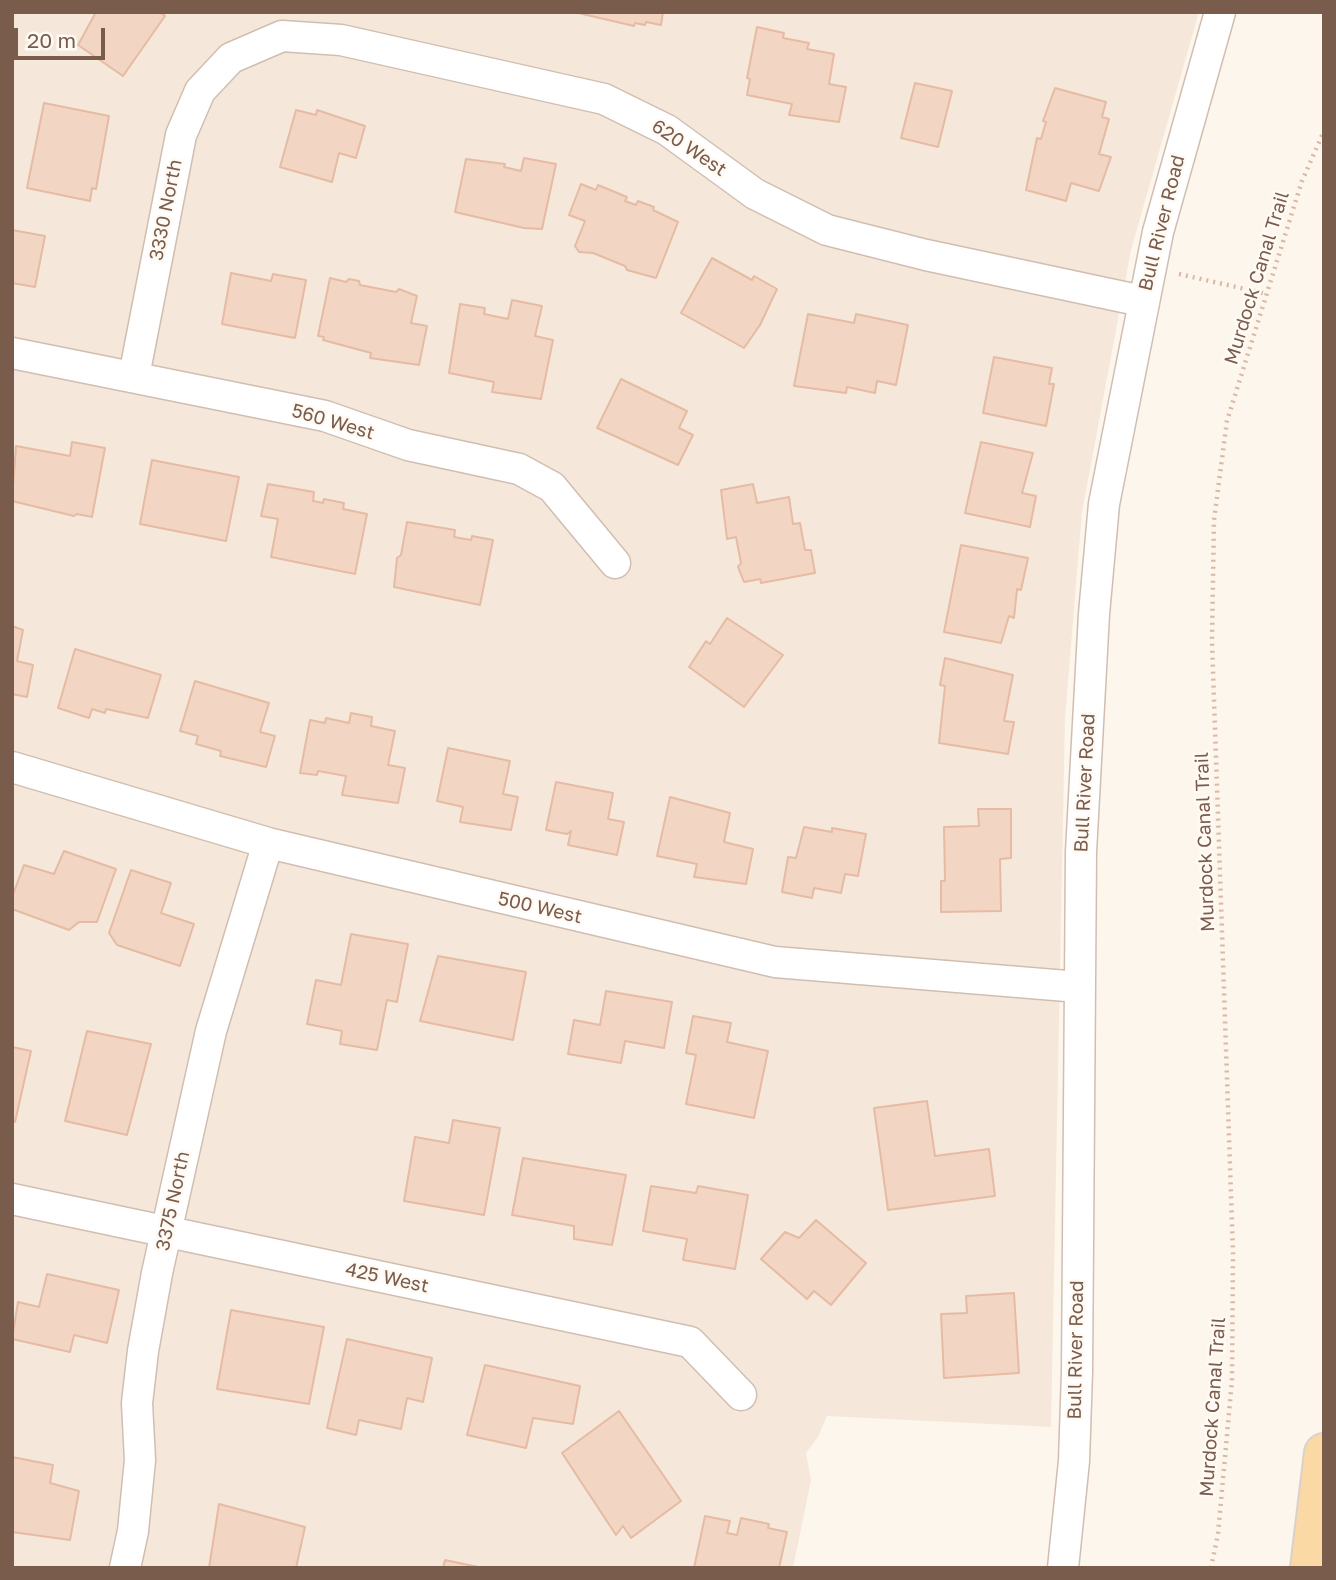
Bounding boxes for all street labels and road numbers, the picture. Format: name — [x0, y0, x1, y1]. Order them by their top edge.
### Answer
street label: 620 West — [647, 115, 731, 181]
street label: Bull River Road — [1134, 153, 1190, 293]
street label: 3330 North — [145, 157, 187, 263]
street label: Murdock Canal Trail — [1220, 189, 1294, 367]
street label: 560 West — [289, 399, 377, 445]
street label: Bull River Road — [1070, 713, 1100, 853]
street label: Murdock Canal Trail — [1190, 752, 1220, 932]
street label: 500 West — [496, 887, 584, 929]
street label: 3375 North — [151, 1149, 195, 1253]
street label: 425 West — [343, 1258, 431, 1298]
street label: Bull River Road — [1063, 1280, 1089, 1420]
street label: Murdock Canal Trail — [1195, 1316, 1231, 1498]

